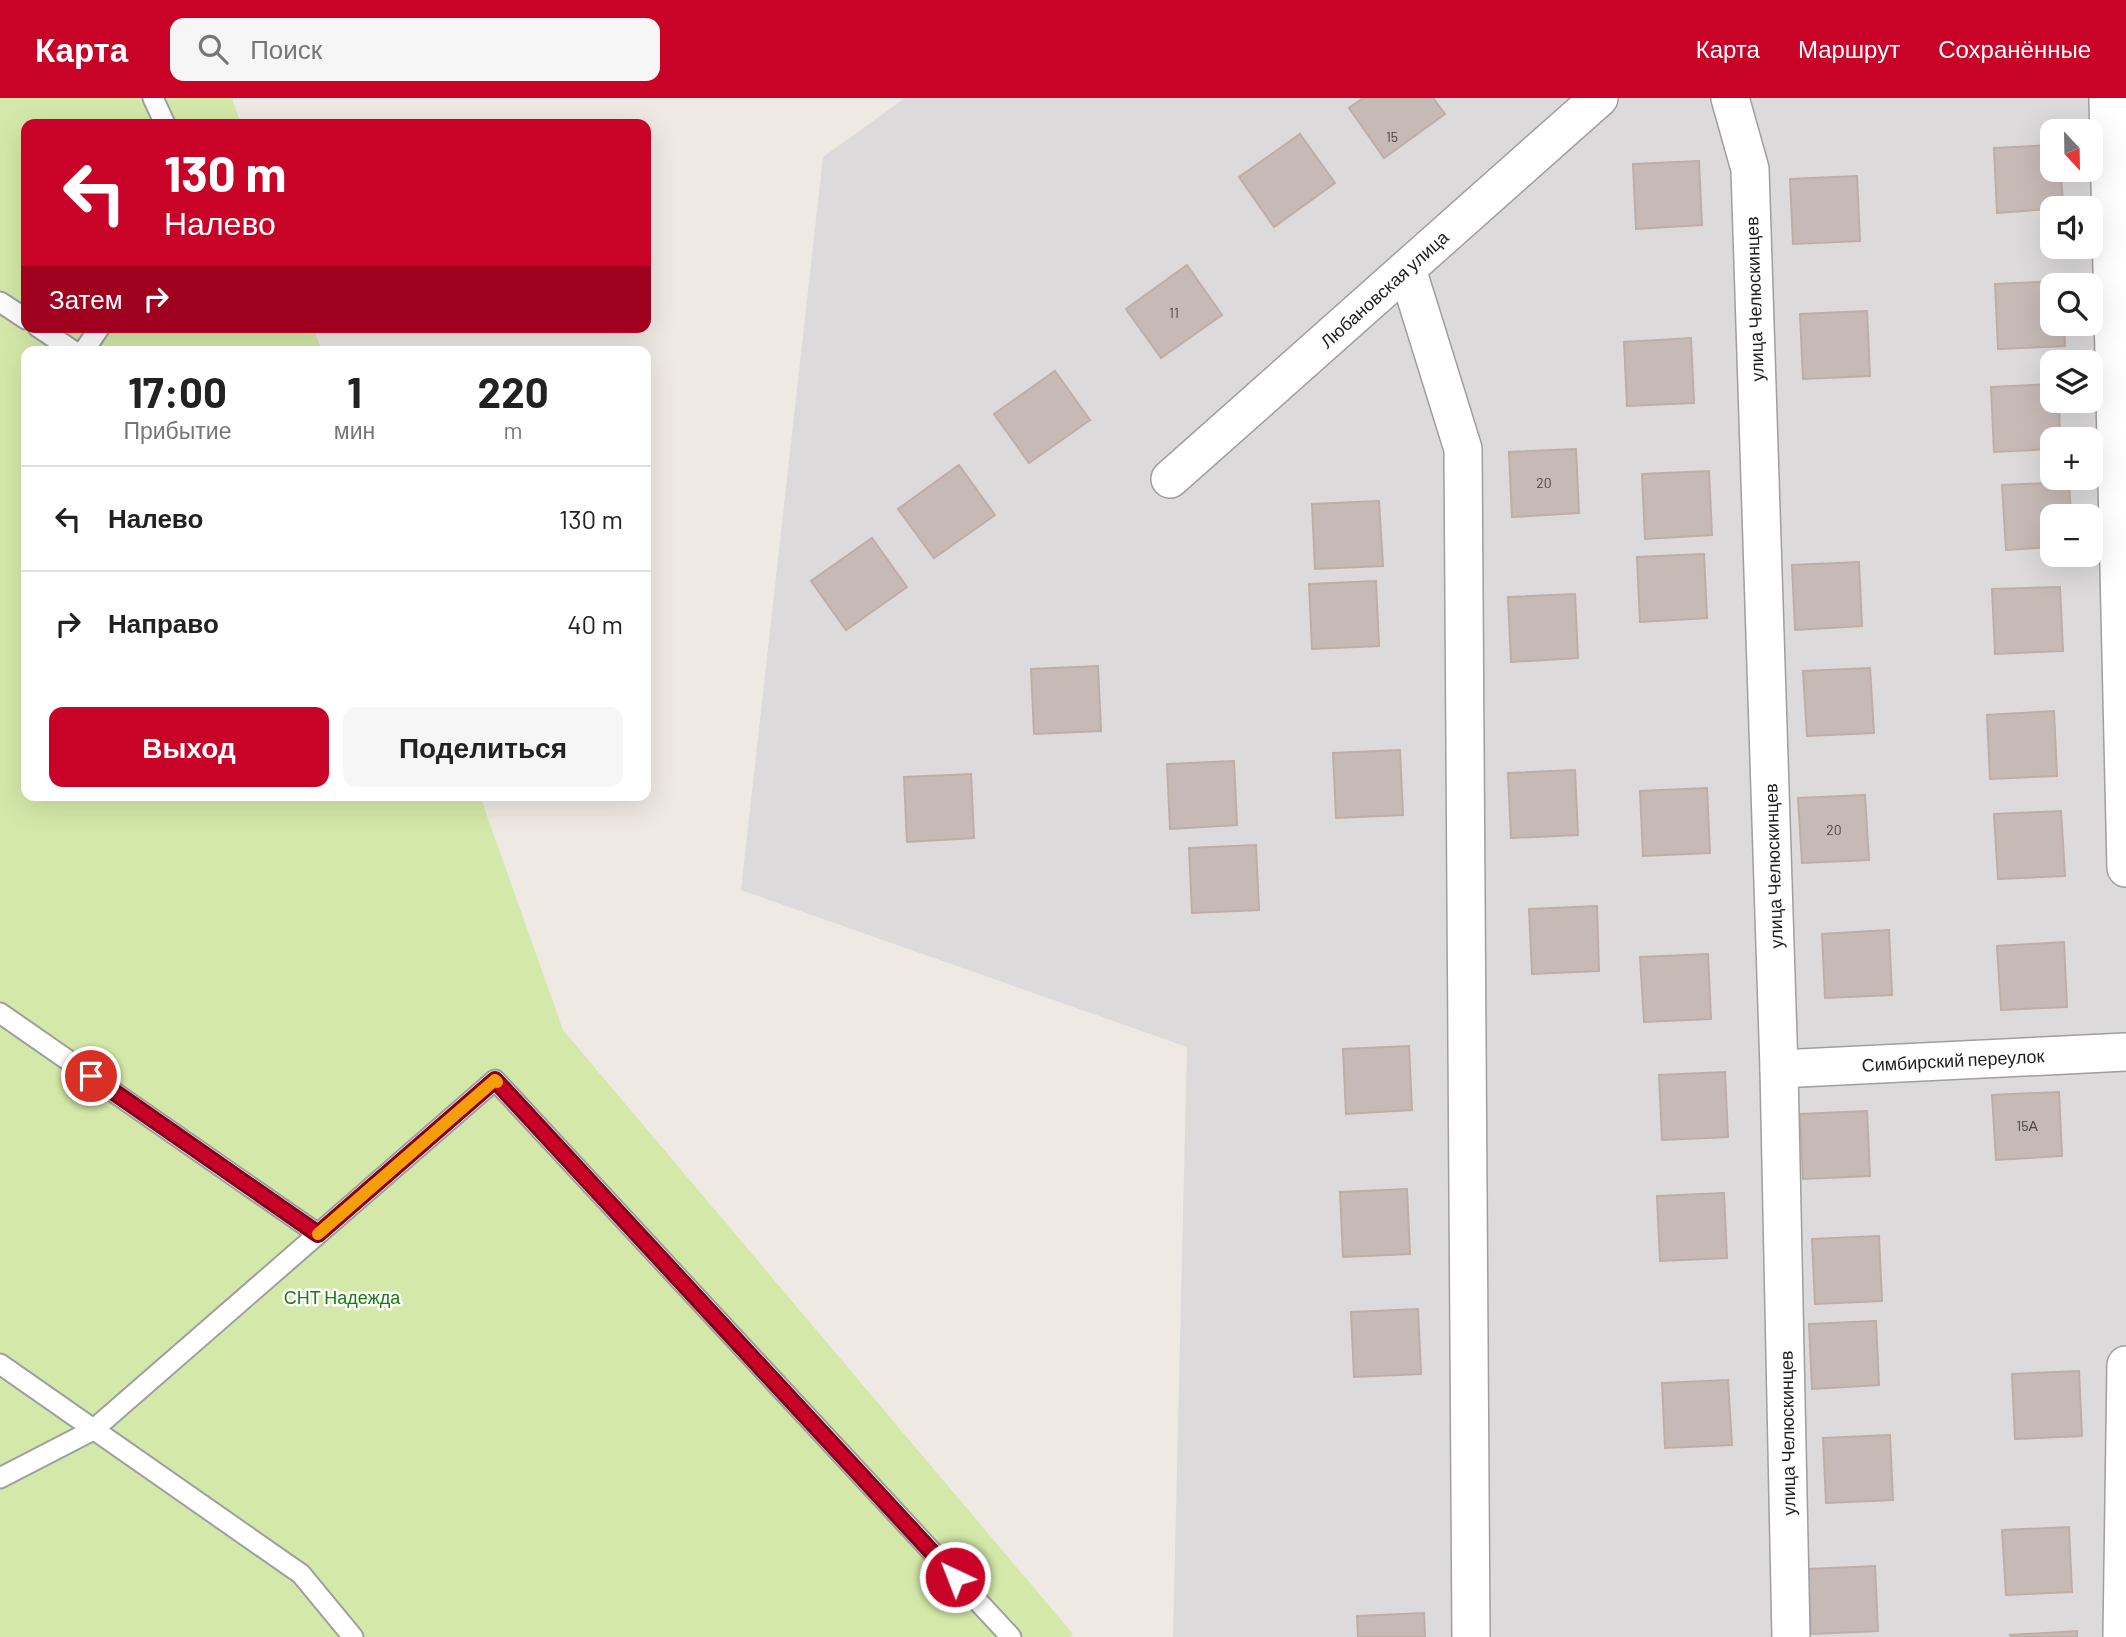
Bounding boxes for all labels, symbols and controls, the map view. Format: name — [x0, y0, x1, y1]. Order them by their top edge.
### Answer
search box — [170, 18, 660, 81]
text: Карта — [35, 29, 128, 69]
icon: search — [194, 30, 232, 68]
text: Поиск — [250, 33, 322, 64]
text: Карта — [1696, 34, 1760, 63]
text: Маршрут — [1798, 34, 1900, 63]
text: Сохранённые — [1938, 34, 2091, 63]
north arrow — [2040, 119, 2104, 182]
map controls — [2040, 119, 2103, 567]
house number: 15 — [1386, 128, 1398, 145]
text: 130 m — [164, 143, 286, 202]
icon: left — [49, 147, 140, 238]
button: sound — [2040, 196, 2103, 259]
text: Налево — [164, 203, 276, 241]
street label: улица Челюскинцев — [1740, 216, 1768, 382]
street label: Любановская улица — [1315, 225, 1453, 352]
button: search — [2040, 273, 2103, 336]
icon: right — [137, 280, 175, 318]
text: Затем — [49, 283, 123, 314]
house number: 11 — [1169, 304, 1179, 321]
button: layers — [2040, 350, 2103, 413]
text: 17:00 — [128, 366, 227, 416]
text: 1 — [347, 366, 362, 416]
text: 220 — [478, 366, 549, 416]
text: Прибытие — [123, 416, 231, 444]
text: мин — [334, 416, 375, 444]
text: m — [504, 416, 523, 444]
button: + — [2040, 427, 2103, 490]
house number: 20 — [1536, 474, 1552, 491]
icon: left — [49, 500, 87, 538]
text: Налево — [108, 502, 203, 533]
text: 130 m — [559, 503, 623, 534]
button: − — [2040, 504, 2103, 567]
icon: right — [49, 605, 87, 643]
text: Направо — [108, 607, 219, 638]
text: 40 m — [567, 608, 623, 639]
button: Выход — [49, 707, 329, 787]
button: Поделиться — [343, 707, 623, 787]
street label: улица Челюскинцев — [1759, 783, 1787, 949]
house number: 20 — [1826, 821, 1842, 838]
street label: Симбирский переулок — [1861, 1044, 2045, 1076]
pin — [61, 1046, 121, 1106]
icon: arrive — [72, 1057, 110, 1095]
house number: 15А — [2016, 1117, 2038, 1134]
park label: СНТ Надежда — [284, 1286, 401, 1308]
street label: улица Челюскинцев — [1775, 1350, 1799, 1516]
position arrow — [918, 1540, 992, 1614]

